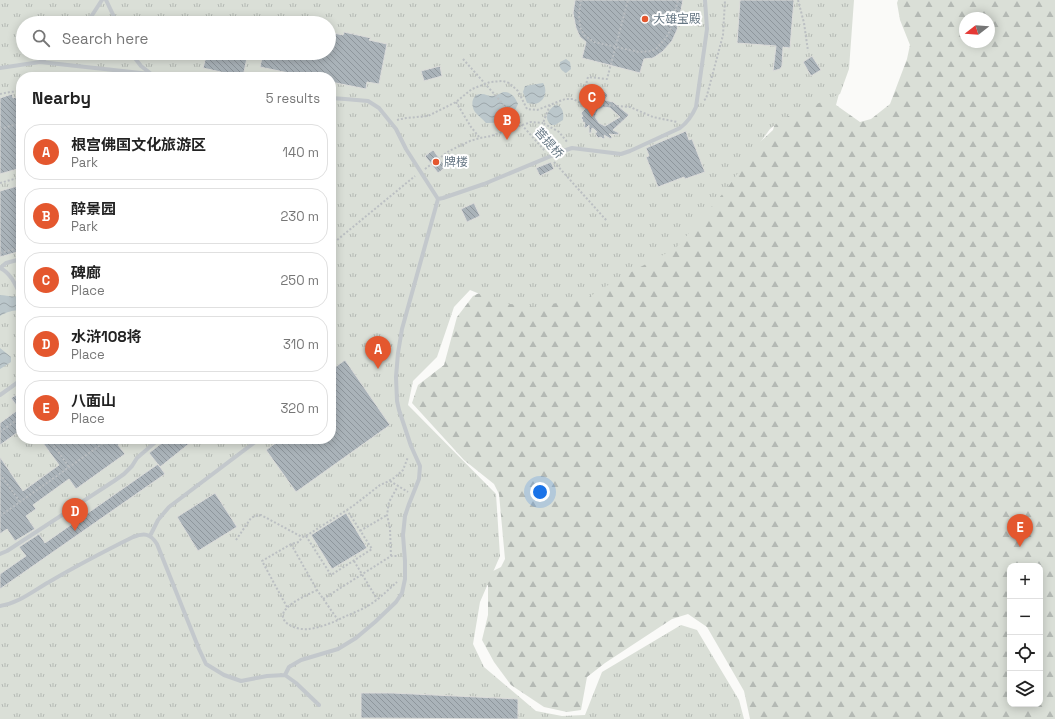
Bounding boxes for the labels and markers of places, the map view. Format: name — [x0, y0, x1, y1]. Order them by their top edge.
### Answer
place label: 大雄宝殿 — [653, 11, 701, 27]
marker: 大雄宝殿 — [640, 14, 650, 24]
pin: C — [579, 84, 605, 117]
pin: B — [494, 107, 520, 140]
place label: 牌楼 — [444, 154, 468, 170]
marker: 牌楼 — [431, 157, 441, 167]
pin: A — [365, 336, 391, 369]
pin: D — [62, 498, 88, 531]
pin: E — [1007, 514, 1033, 547]

